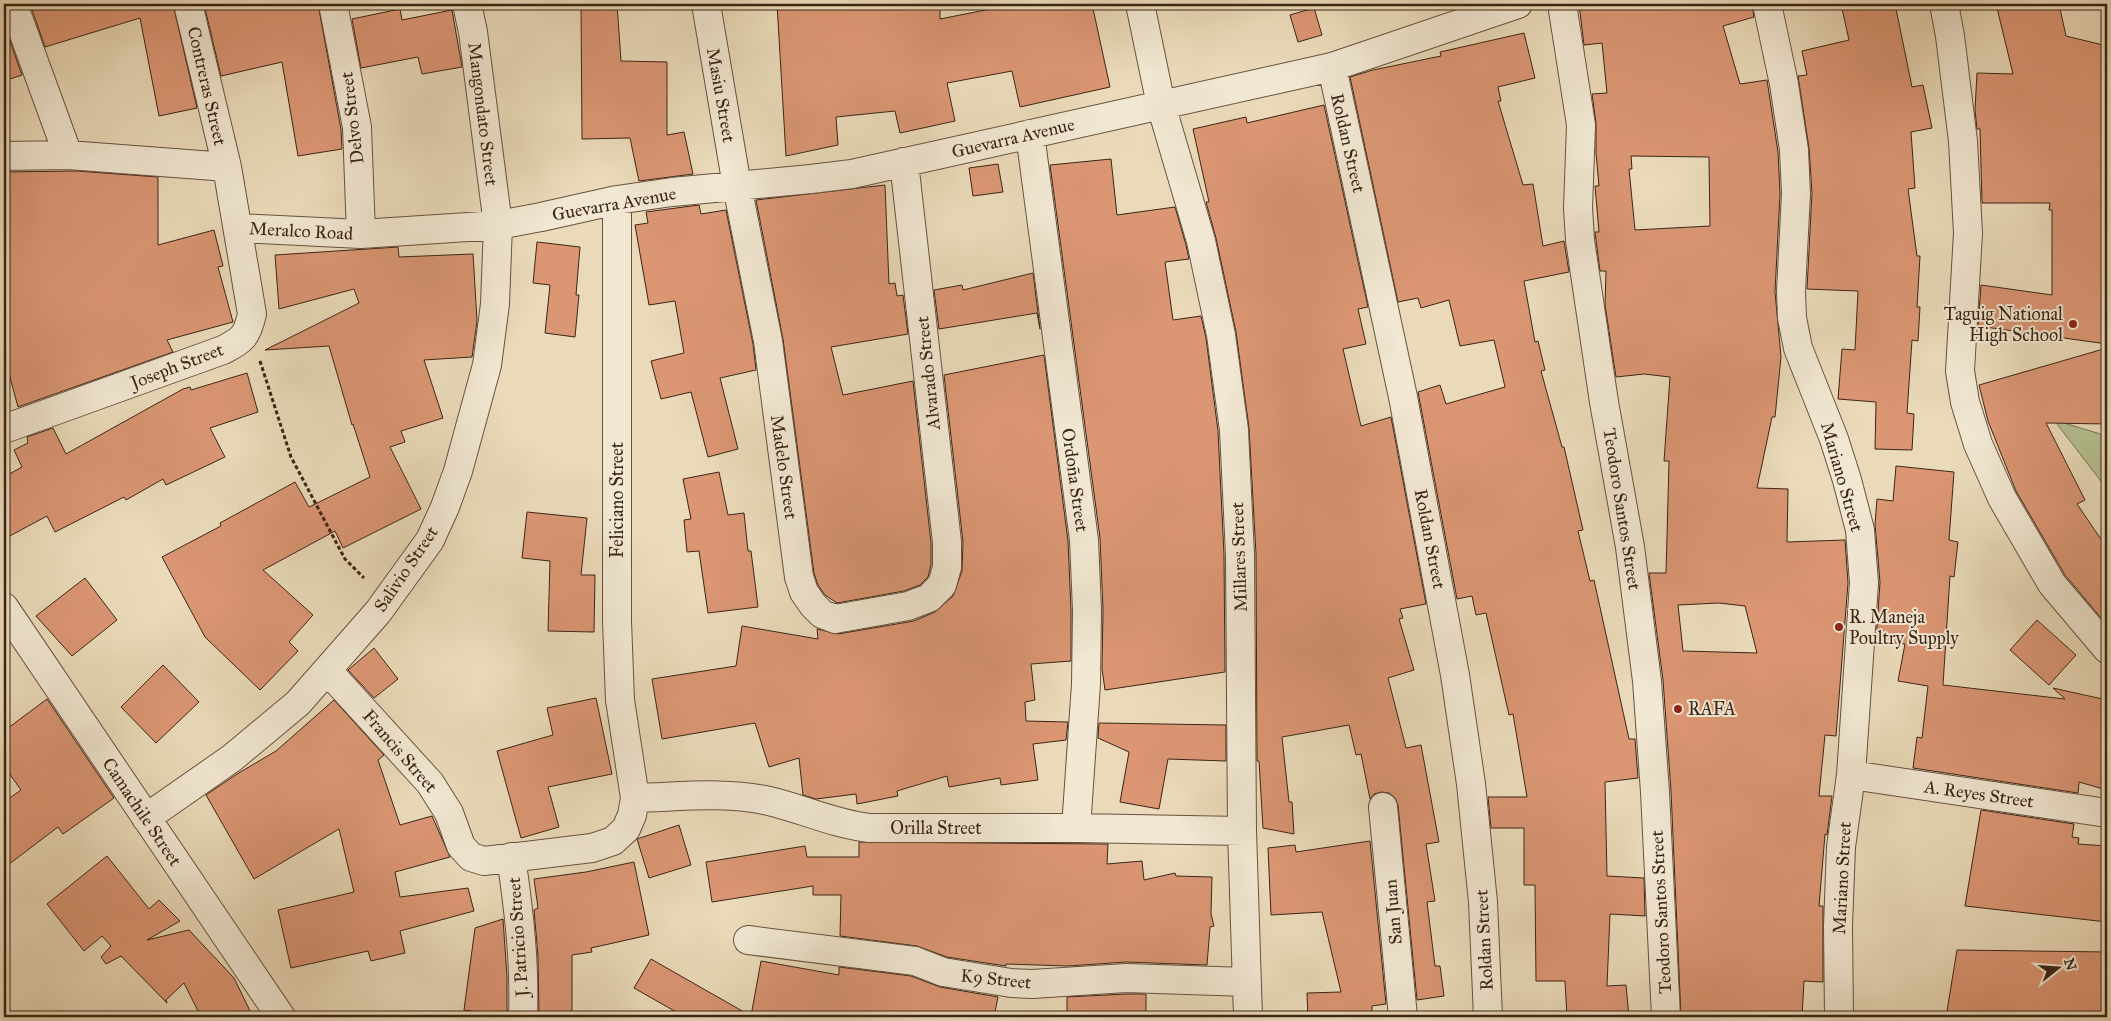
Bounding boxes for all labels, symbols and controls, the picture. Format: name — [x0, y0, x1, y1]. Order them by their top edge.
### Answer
street label: Contreras Street — [183, 25, 231, 148]
street label: Mangondato Street — [462, 41, 503, 188]
street label: Masiu Street — [702, 46, 740, 145]
street label: Delvo Street — [335, 70, 369, 165]
street label: Roldan Street — [1326, 91, 1370, 195]
street label: Guevarra Avenue — [949, 113, 1077, 163]
street label: Guevarra Avenue — [550, 182, 678, 226]
street label: Meralco Road — [248, 217, 354, 245]
place label: Taguig National High School — [1944, 303, 2063, 347]
street label: Alvarado Street — [911, 314, 945, 432]
marker: Taguig National High School — [2067, 318, 2079, 330]
street label: Joseph Street — [126, 338, 227, 395]
street label: Madelo Street — [766, 413, 802, 521]
street label: Mariano Street — [1816, 420, 1868, 535]
street label: Teodoro Santos Street — [1598, 426, 1646, 592]
street label: Ordoña Street — [1057, 427, 1093, 534]
street label: Feliciano Street — [606, 441, 628, 558]
street label: Roldan Street — [1410, 487, 1451, 591]
street label: Millares Street — [1226, 501, 1252, 612]
street label: Salivio Street — [369, 521, 443, 616]
place label: R. Maneja Poultry Supply — [1849, 606, 1959, 649]
marker: R. Maneja Poultry Supply — [1833, 621, 1845, 633]
place label: RAFA — [1688, 698, 1736, 720]
marker: RAFA — [1672, 703, 1684, 715]
street label: Francis Street — [358, 705, 443, 798]
street label: Camachile Street — [98, 754, 187, 871]
street label: A. Reyes Street — [1922, 775, 2036, 813]
street label: Orilla Street — [890, 817, 982, 839]
street label: Mariano Street — [1828, 820, 1856, 935]
street label: Teodoro Santos Street — [1646, 829, 1676, 994]
street label: J. Patricio Street — [503, 876, 534, 1000]
street label: San Juan — [1379, 878, 1408, 946]
street label: Roldan Street — [1470, 888, 1498, 991]
north arrow — [2034, 944, 2084, 994]
text: N — [2060, 956, 2080, 973]
street label: K9 Street — [960, 964, 1033, 994]

